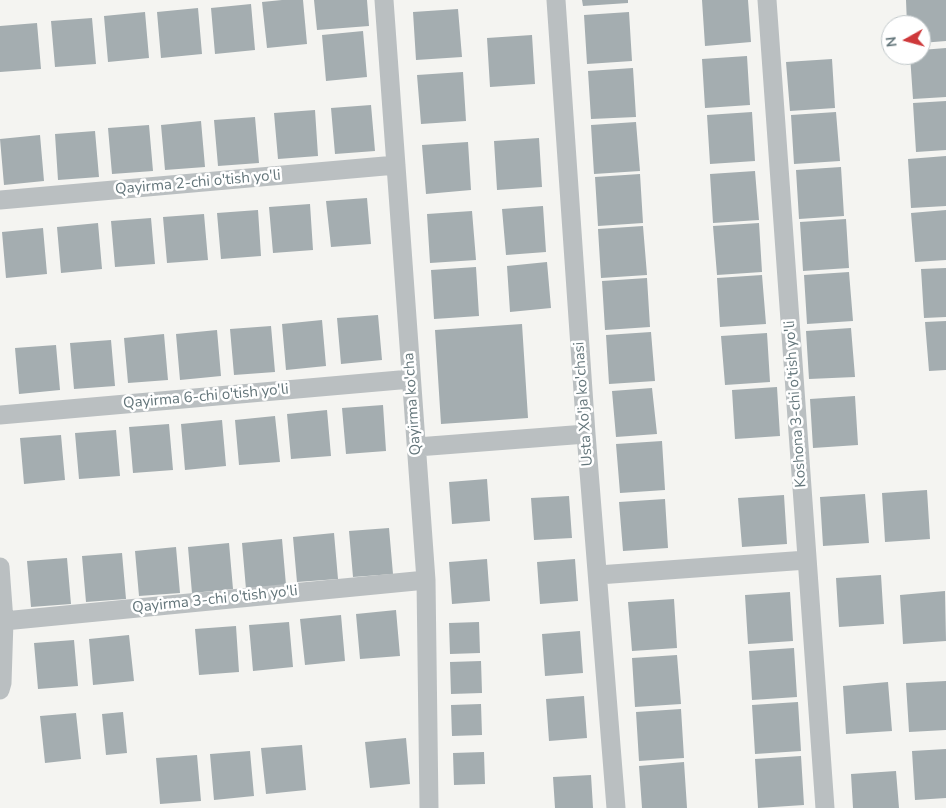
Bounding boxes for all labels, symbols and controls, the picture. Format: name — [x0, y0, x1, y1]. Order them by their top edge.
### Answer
north arrow — [881, 15, 931, 65]
text: N — [882, 35, 902, 48]
street label: Qayirma 2-chi o'tish yo'li — [114, 167, 282, 199]
street label: Koshona 3-chi o'tish yo'li — [781, 320, 811, 488]
street label: Usta Xo'ja ko'chasi — [571, 341, 597, 467]
street label: Qayirma ko'cha — [400, 352, 426, 456]
street label: Qayirma 6-chi o'tish yo'li — [122, 381, 290, 413]
street label: Qayirma 3-chi o'tish yo'li — [131, 582, 299, 618]

